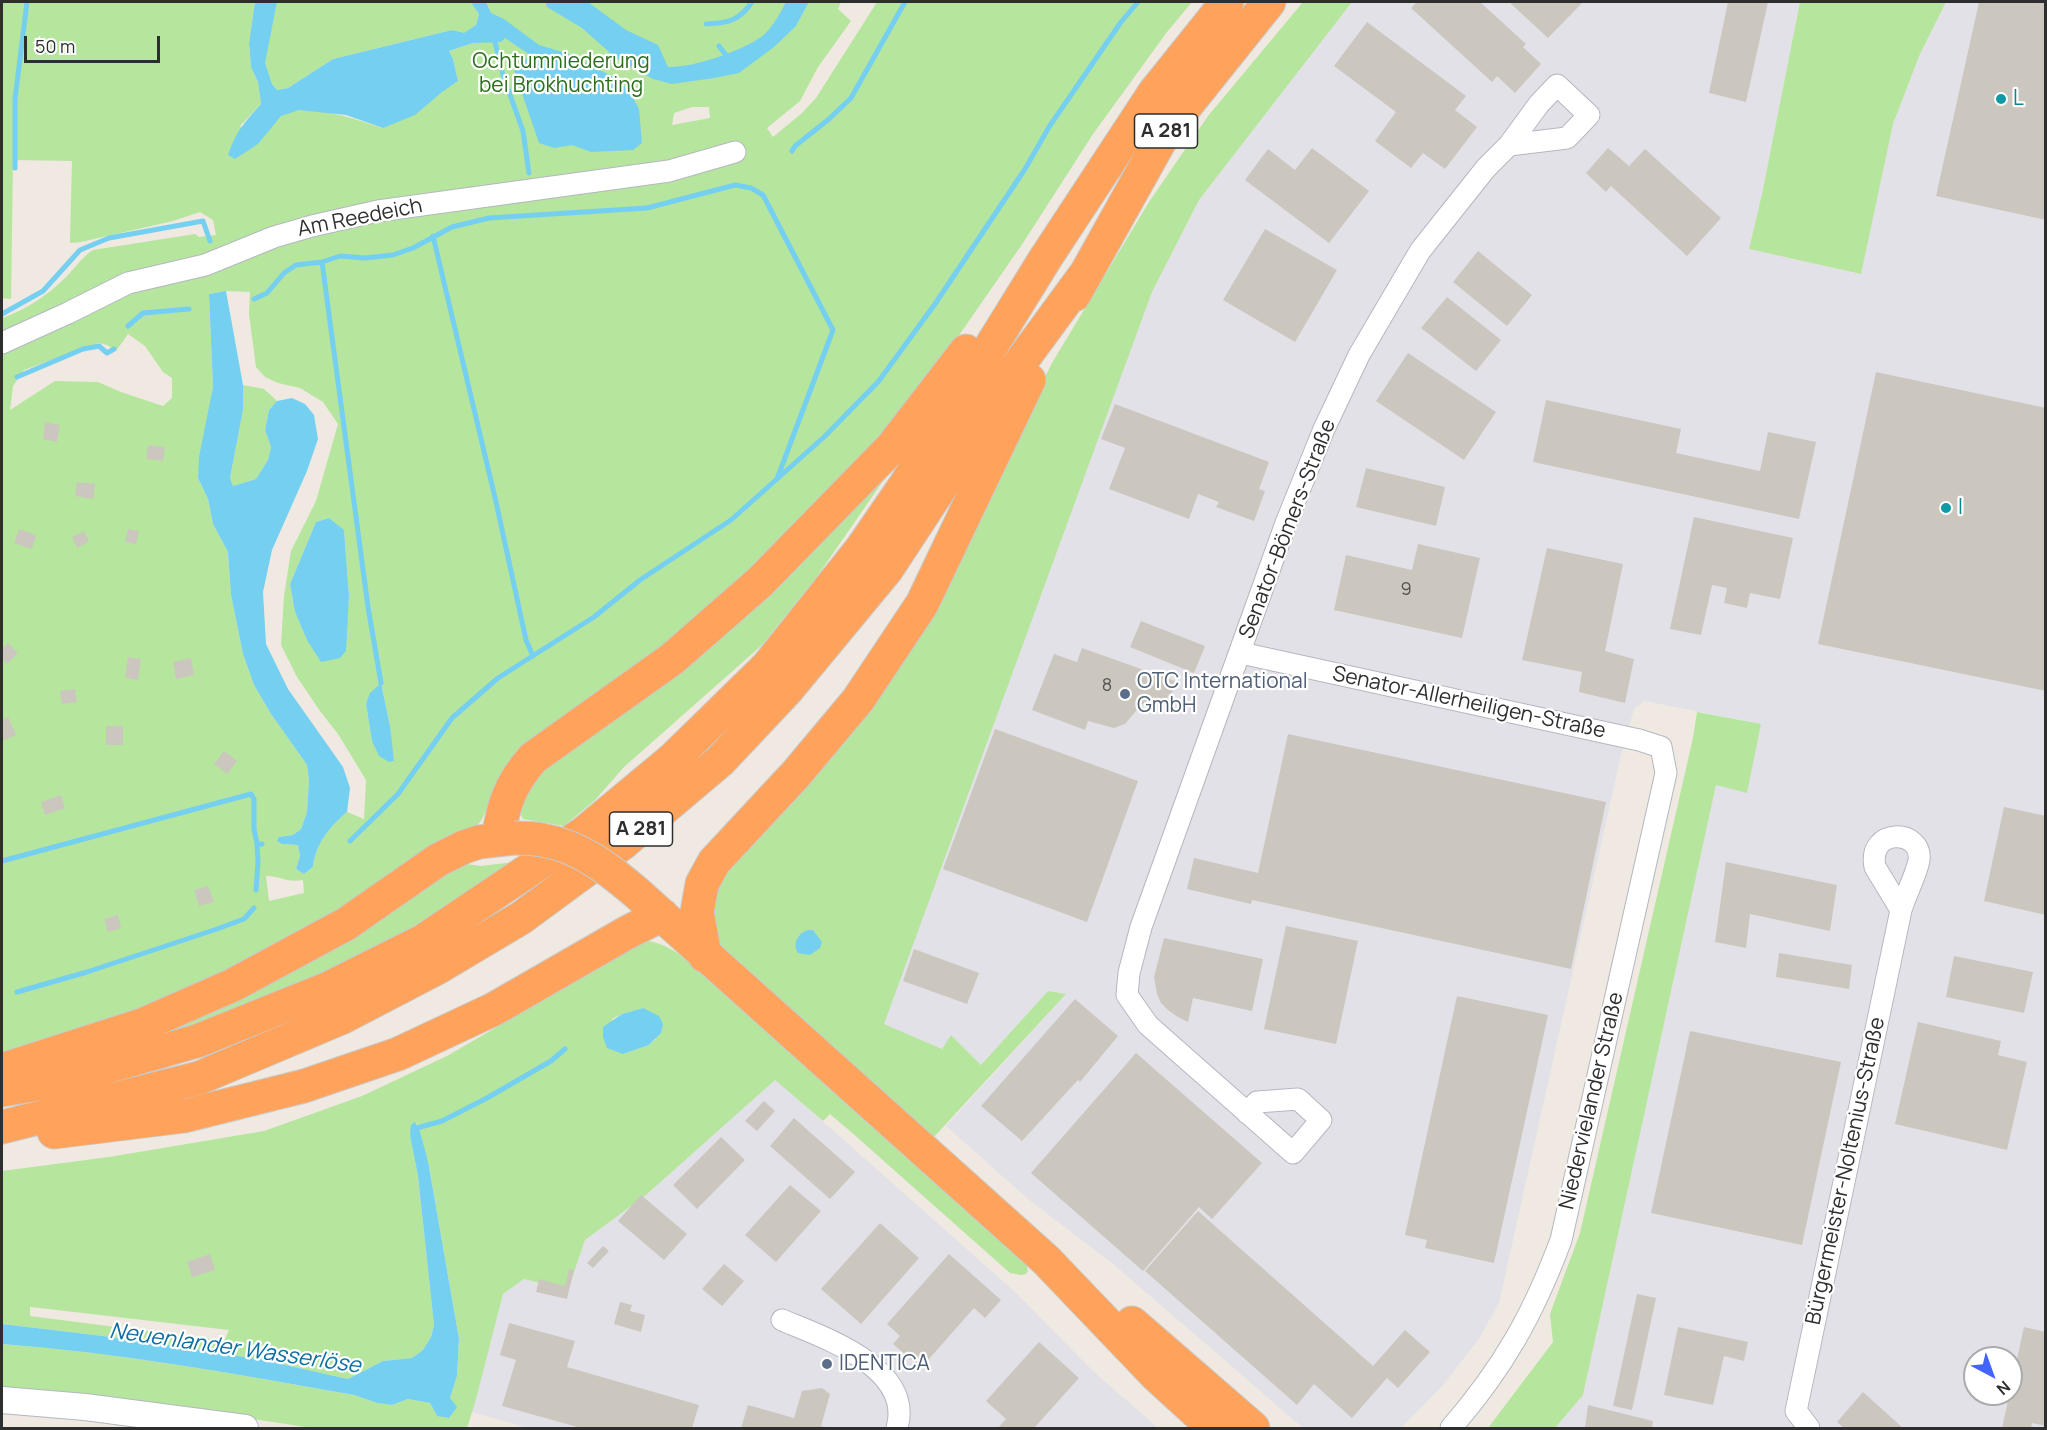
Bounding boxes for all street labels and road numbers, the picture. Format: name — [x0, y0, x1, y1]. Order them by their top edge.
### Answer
road number: A 281 — [1134, 114, 1198, 148]
street label: Am Reedeich — [295, 194, 425, 242]
street label: Senator-Bömers-Straße — [1234, 416, 1342, 642]
street label: Senator-Allerheiligen-Straße — [1330, 662, 1608, 744]
road number: A 281 — [610, 812, 672, 846]
street label: Niedervielander Straße — [1555, 990, 1629, 1212]
street label: Bürgermeister-Noltenius-Straße — [1801, 1015, 1891, 1327]

